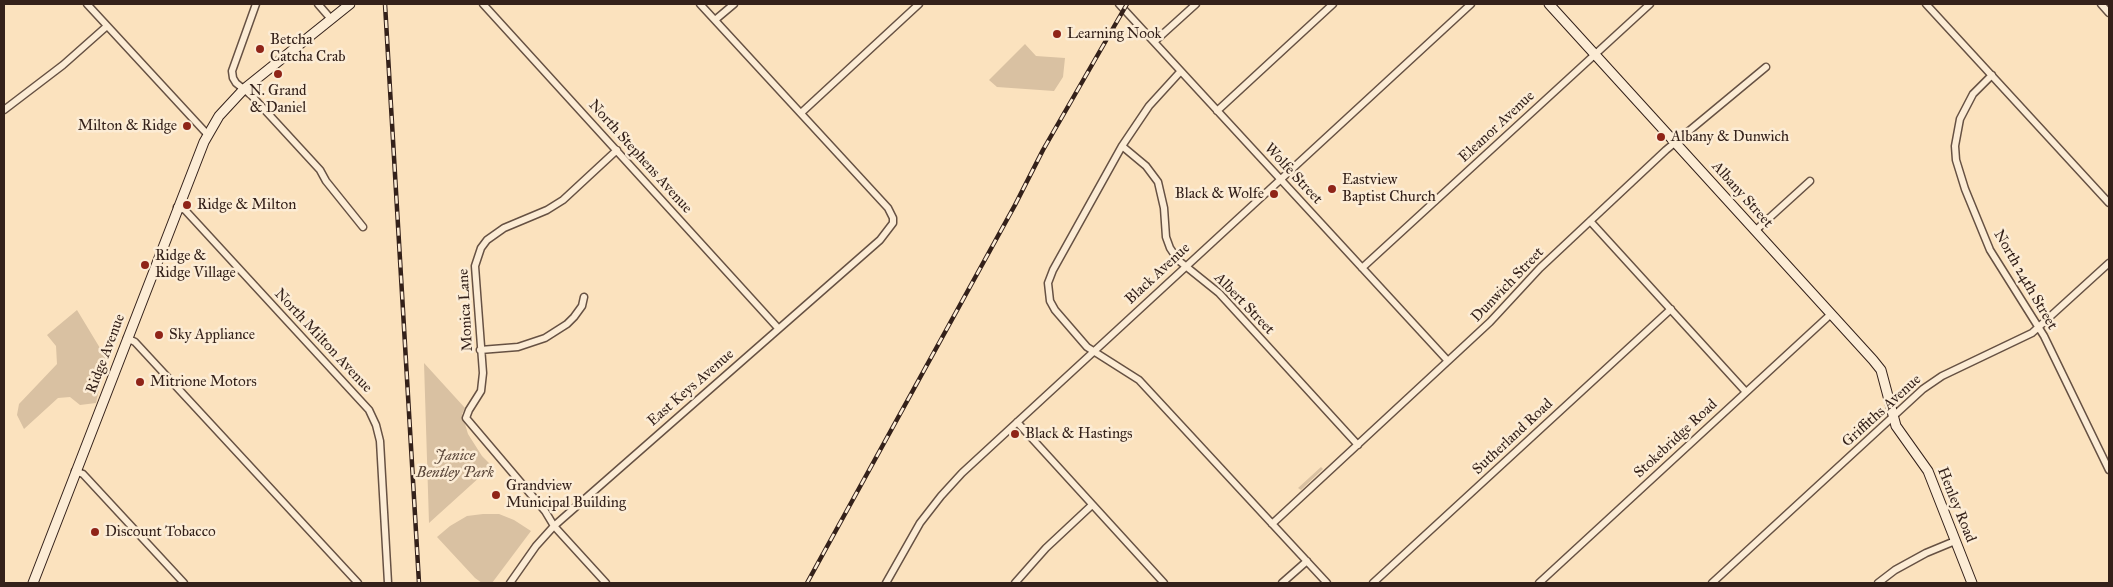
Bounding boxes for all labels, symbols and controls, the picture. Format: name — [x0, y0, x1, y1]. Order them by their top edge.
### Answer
place label: Learning Nook — [1067, 25, 1162, 43]
marker: Learning Nook — [1051, 28, 1063, 40]
place label: Betcha Catcha Crab — [270, 31, 346, 66]
marker: Betcha Catcha Crab — [254, 43, 266, 55]
marker: N. Grand & Daniel — [272, 68, 284, 80]
place label: N. Grand & Daniel — [249, 82, 307, 117]
street label: Eleanor Avenue — [1455, 87, 1539, 167]
street label: North Stephens Avenue — [584, 97, 696, 217]
place label: Milton & Ridge — [78, 117, 177, 135]
marker: Milton & Ridge — [181, 120, 193, 132]
place label: Albany & Dunwich — [1671, 128, 1789, 146]
marker: Albany & Dunwich — [1655, 131, 1667, 143]
street label: Wolfe Street — [1260, 140, 1326, 208]
street label: Albany Street — [1707, 158, 1777, 232]
place label: Eastview Baptist Church — [1342, 171, 1436, 206]
marker: Eastview Baptist Church — [1326, 183, 1338, 195]
place label: Black & Wolfe — [1175, 185, 1264, 203]
marker: Black & Wolfe — [1268, 188, 1280, 200]
place label: Ridge & Milton — [197, 196, 296, 214]
marker: Ridge & Milton — [181, 199, 193, 211]
street label: North 24th Street — [1989, 227, 2061, 333]
street label: Black Avenue — [1122, 240, 1194, 308]
street label: Dunwich Street — [1468, 244, 1548, 326]
place label: Ridge & Ridge Village — [155, 247, 236, 282]
marker: Ridge & Ridge Village — [139, 259, 151, 271]
street label: Monica Lane — [455, 268, 477, 352]
street label: Albert Street — [1210, 269, 1278, 339]
street label: North Milton Avenue — [270, 285, 376, 397]
street label: Ridge Avenue — [83, 312, 129, 396]
place label: Sky Appliance — [169, 326, 255, 344]
marker: Sky Appliance — [153, 329, 165, 341]
street label: East Keys Avenue — [644, 346, 738, 430]
street label: Griffiths Avenue — [1839, 371, 1925, 451]
place label: Mitrione Motors — [150, 373, 257, 391]
marker: Mitrione Motors — [134, 376, 146, 388]
street label: Sutherland Road — [1469, 395, 1557, 479]
street label: Stokebridge Road — [1631, 396, 1721, 482]
place label: Black & Hastings — [1025, 425, 1133, 443]
marker: Black & Hastings — [1009, 428, 1021, 440]
park label: Janice Bentley Park — [416, 447, 494, 482]
street label: Henley Road — [1933, 465, 1979, 545]
place label: Grandview Municipal Building — [506, 477, 626, 512]
marker: Grandview Municipal Building — [490, 489, 502, 501]
place label: Discount Tobacco — [105, 523, 216, 541]
marker: Discount Tobacco — [89, 526, 101, 538]

